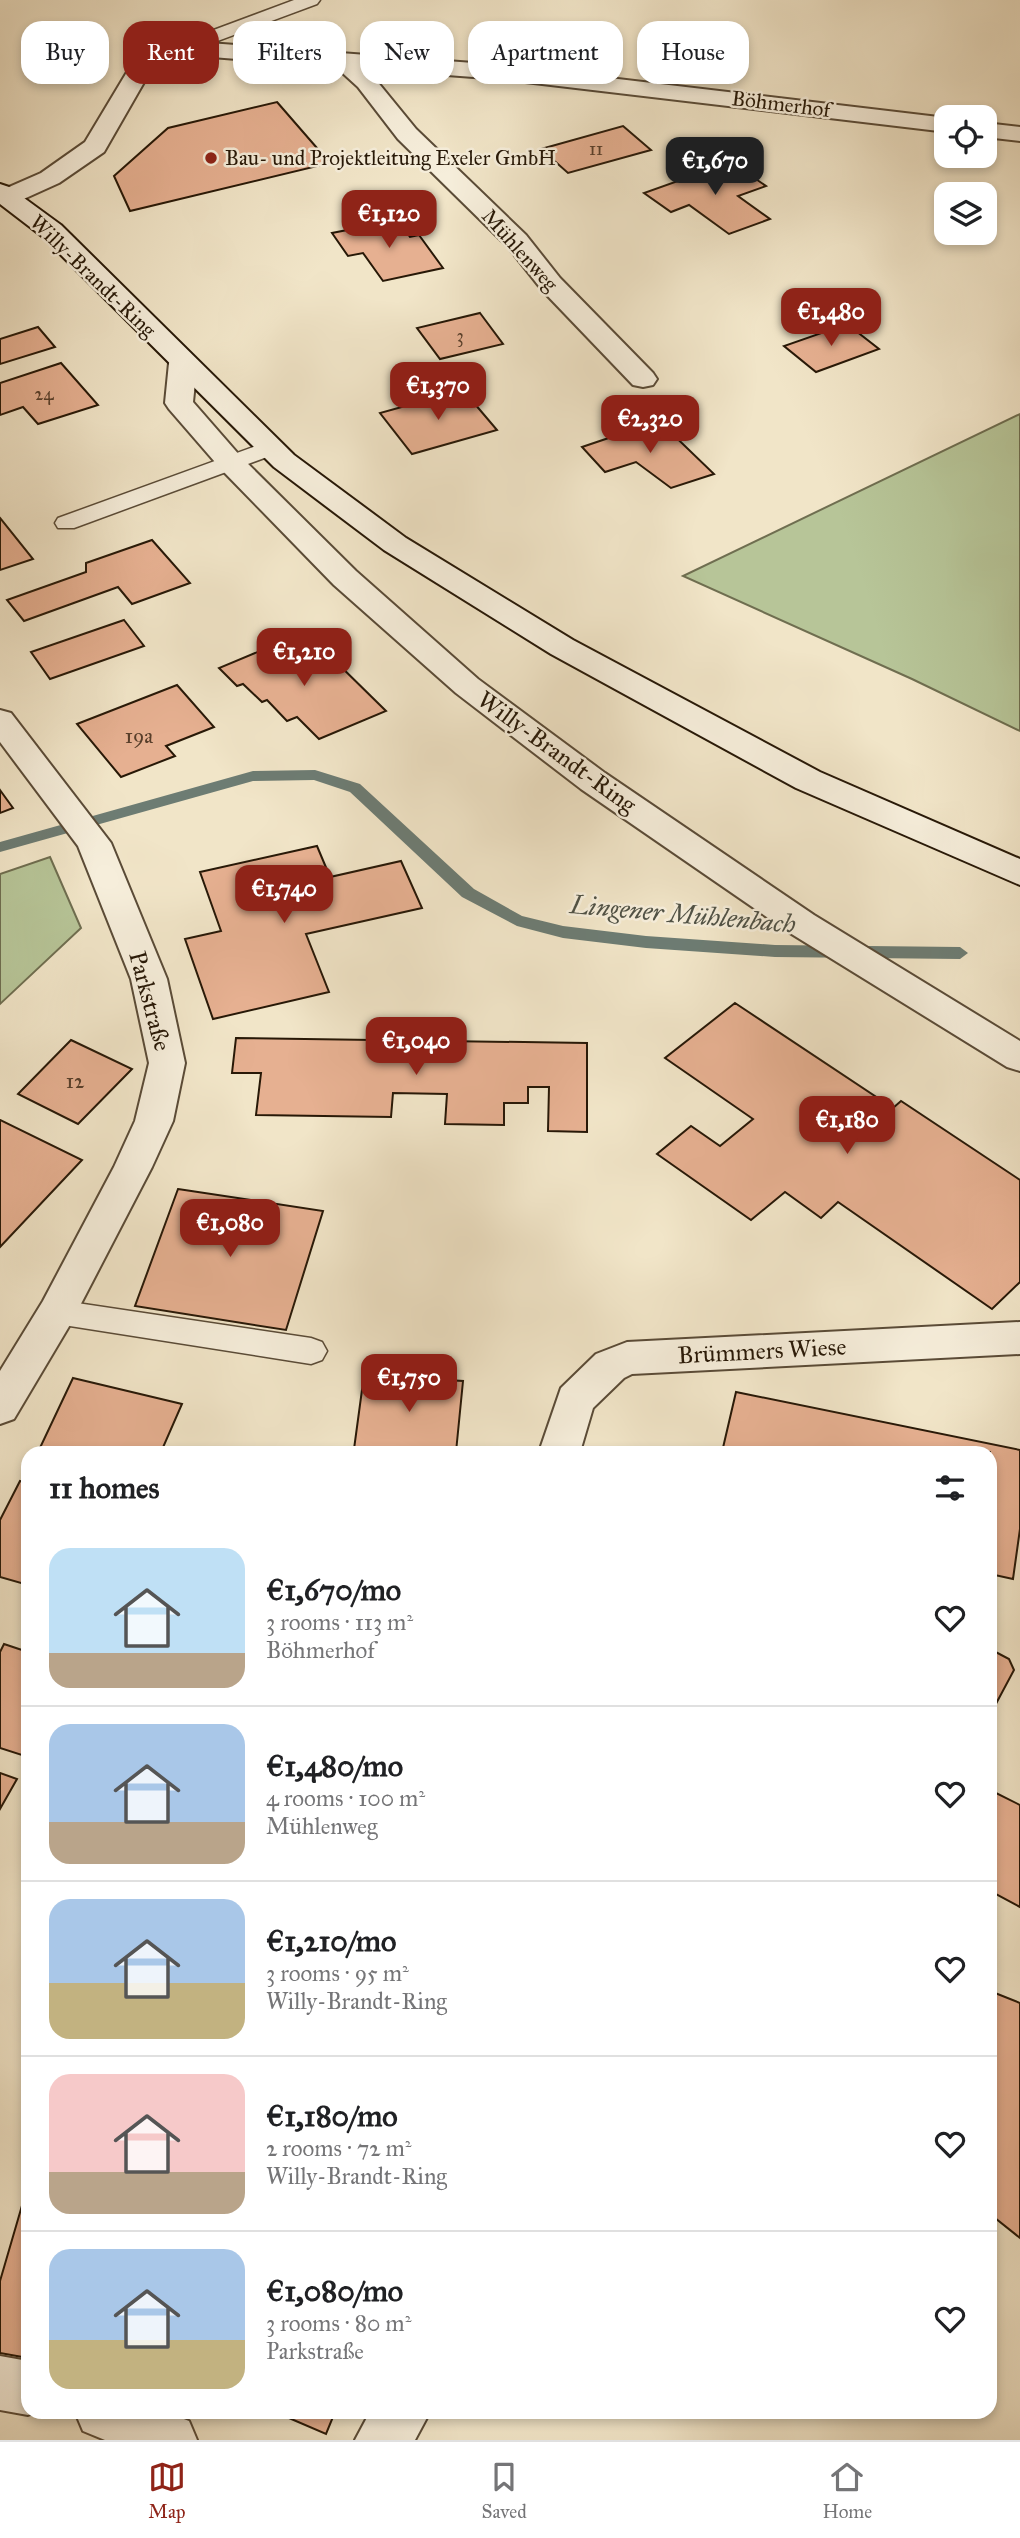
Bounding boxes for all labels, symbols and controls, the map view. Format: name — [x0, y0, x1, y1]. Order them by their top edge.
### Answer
chip: Buy — [21, 21, 109, 84]
chip: Rent — [123, 21, 219, 84]
chip: Filters — [233, 21, 346, 84]
chip: New — [360, 21, 454, 84]
chip: Apartment — [468, 21, 623, 84]
chip: House — [637, 21, 749, 84]
street label: Böhmerhof — [730, 85, 835, 123]
map controls — [934, 105, 997, 245]
button: locate — [934, 105, 997, 168]
house number: 11 — [589, 138, 603, 160]
pin: €1,670 — [658, 138, 772, 197]
place label: Bau- und Projektleitung Exeler GmbH — [225, 145, 556, 171]
text: €1,670 — [682, 146, 748, 174]
marker: Bau- und Projektleitung Exeler GmbH — [203, 150, 219, 166]
button: layers — [934, 182, 997, 245]
pin: €1,120 — [332, 190, 446, 250]
text: €1,120 — [358, 199, 420, 227]
street label: Mühlenweg — [476, 203, 564, 297]
street label: Willy-Brandt-Ring — [24, 209, 162, 343]
pin: €1,480 — [774, 288, 888, 348]
text: €1,480 — [797, 297, 865, 325]
house number: 3 — [456, 325, 464, 347]
pin: €1,370 — [381, 362, 495, 422]
text: €1,370 — [406, 371, 470, 399]
house number: 24 — [35, 383, 54, 405]
pin: €2,320 — [593, 396, 707, 455]
text: €2,320 — [617, 404, 683, 432]
pin: €1,210 — [247, 628, 361, 688]
text: €1,210 — [273, 637, 335, 665]
street label: Willy-Brandt-Ring — [472, 684, 643, 820]
house number: 19a — [125, 723, 153, 749]
pin: €1,740 — [227, 866, 341, 925]
text: €1,740 — [251, 874, 317, 902]
water label: Lingener Mühlenbach — [568, 888, 797, 940]
street label: Parkstraße — [122, 948, 178, 1054]
pin: €1,040 — [359, 1018, 473, 1077]
text: €1,040 — [382, 1026, 450, 1054]
house number: 12 — [66, 1068, 85, 1094]
pin: €1,180 — [790, 1096, 904, 1156]
text: €1,180 — [815, 1105, 879, 1133]
pin: €1,080 — [173, 1200, 287, 1259]
text: €1,080 — [196, 1208, 264, 1236]
street label: Brümmers Wiese — [677, 1332, 847, 1370]
pin: €1,750 — [352, 1354, 466, 1414]
text: €1,750 — [377, 1363, 441, 1391]
icon: filters — [931, 1469, 969, 1507]
text: 11 homes — [49, 1470, 160, 1506]
text: €1,670/mo — [266, 1572, 401, 1608]
icon: home — [105, 1576, 189, 1660]
icon: heart — [931, 1599, 969, 1637]
text: 3 rooms · 113 m² — [266, 1608, 413, 1636]
text: Böhmerhof — [266, 1636, 375, 1664]
text: €1,480/mo — [266, 1748, 403, 1784]
icon: home — [105, 1752, 189, 1836]
icon: heart — [931, 1775, 969, 1813]
text: 4 rooms · 100 m² — [266, 1784, 425, 1812]
text: Mühlenweg — [266, 1812, 378, 1840]
text: €1,210/mo — [266, 1923, 396, 1959]
icon: home — [105, 1927, 189, 2011]
icon: heart — [931, 1950, 969, 1988]
text: 3 rooms · 95 m² — [266, 1959, 409, 1987]
text: Willy-Brandt-Ring — [266, 1987, 447, 2015]
text: €1,180/mo — [266, 2098, 398, 2134]
icon: home — [105, 2102, 189, 2186]
icon: heart — [931, 2125, 969, 2163]
text: 2 rooms · 72 m² — [266, 2134, 411, 2162]
text: Willy-Brandt-Ring — [266, 2162, 447, 2190]
text: €1,080/mo — [266, 2273, 403, 2309]
icon: home — [105, 2277, 189, 2361]
icon: heart — [931, 2300, 969, 2338]
text: 3 rooms · 80 m² — [266, 2309, 411, 2337]
text: Parkstraße — [266, 2337, 364, 2365]
tab: Map — [148, 2458, 186, 2523]
tab: Saved — [482, 2458, 527, 2523]
tab: Home — [822, 2458, 872, 2523]

